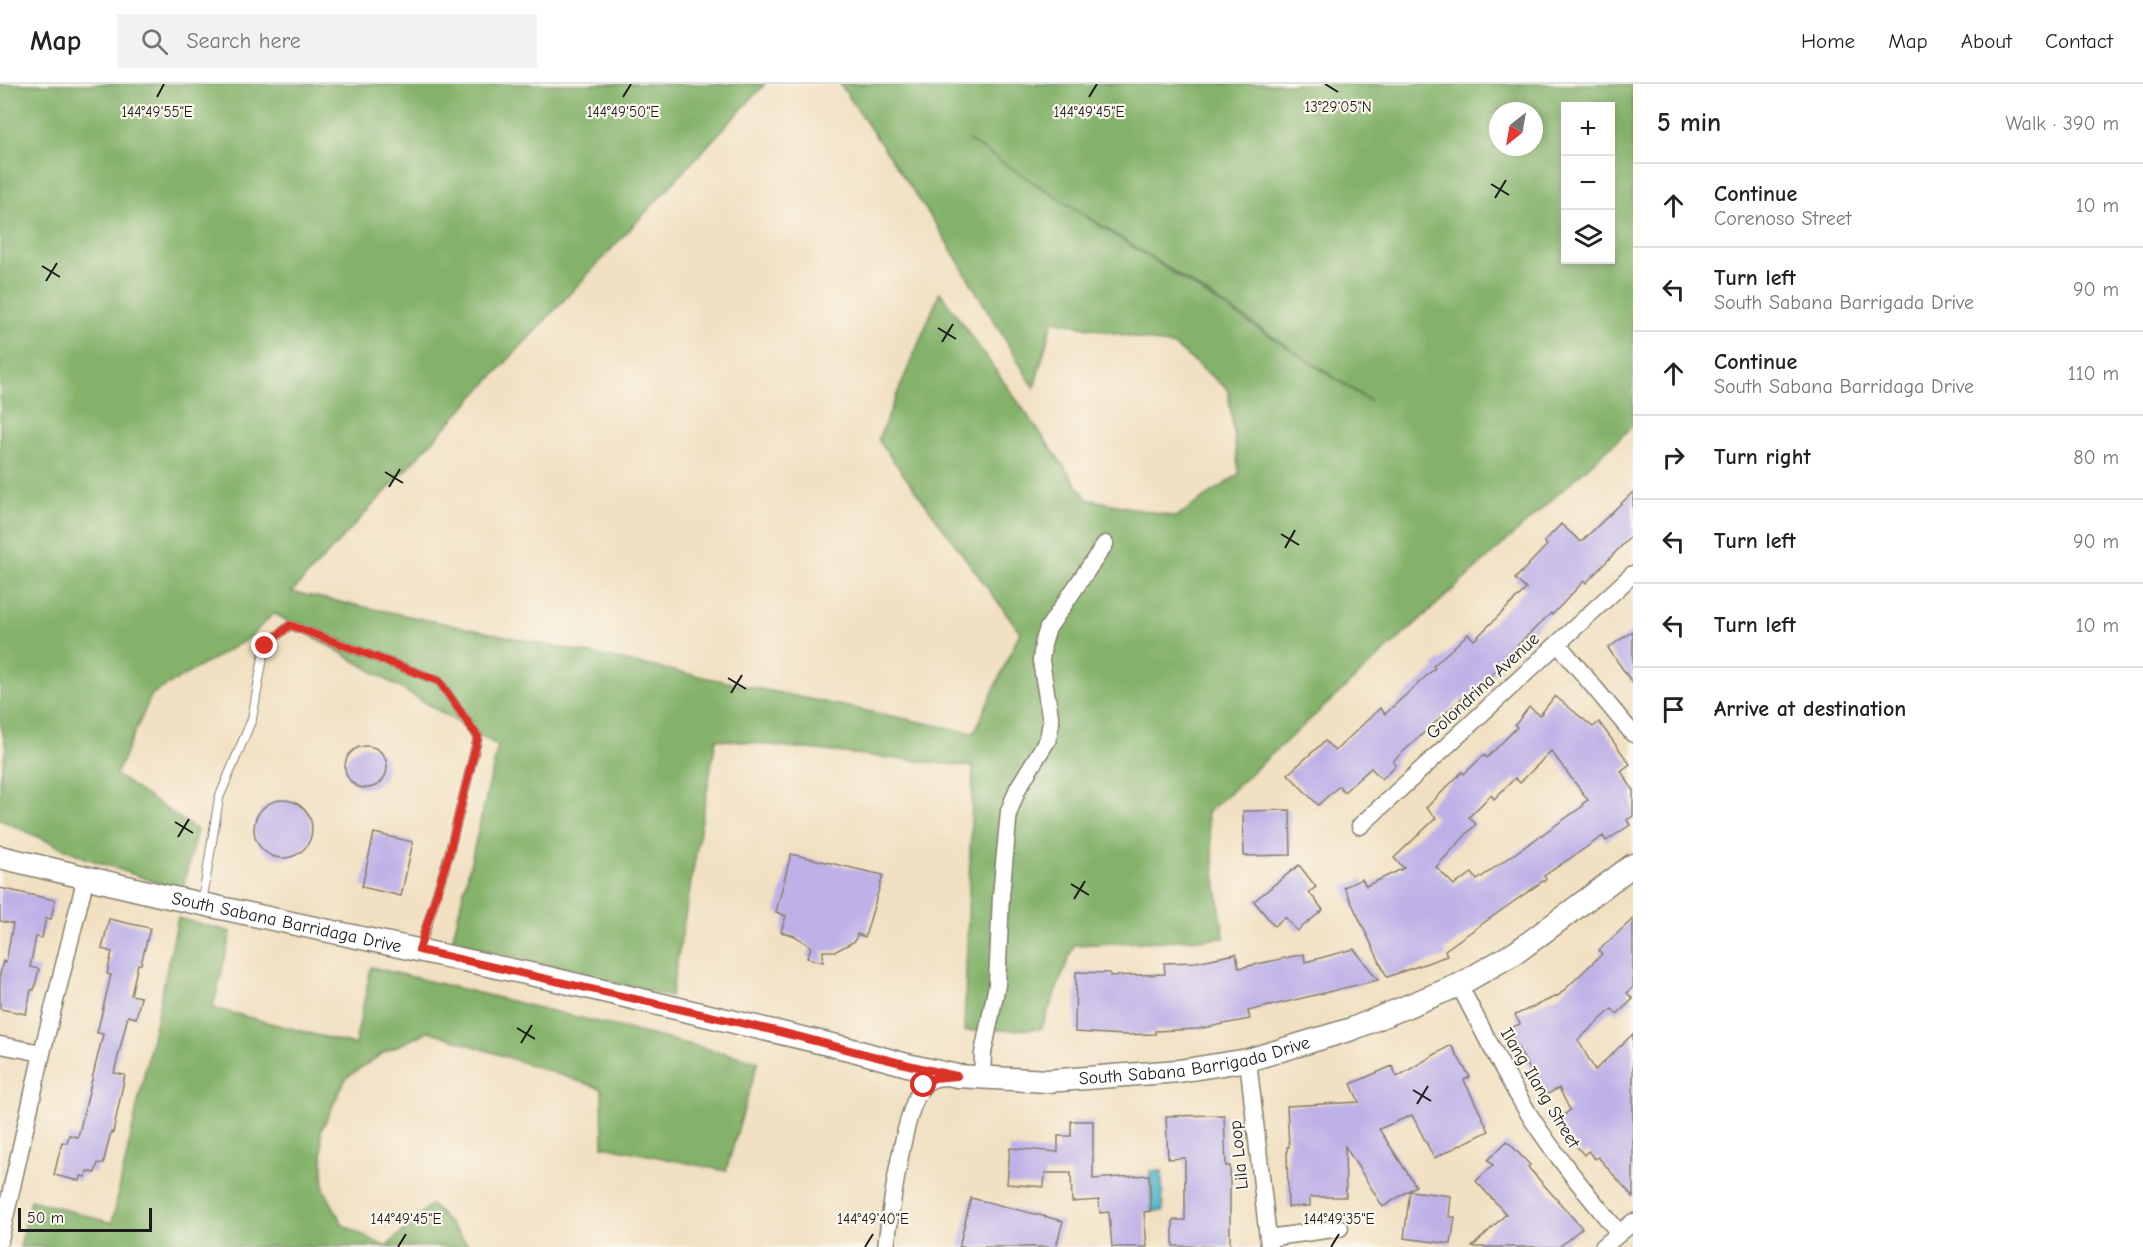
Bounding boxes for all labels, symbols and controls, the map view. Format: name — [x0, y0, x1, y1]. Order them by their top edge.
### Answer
search box — [117, 14, 537, 68]
text: Map — [30, 25, 81, 57]
icon: search — [138, 25, 171, 58]
text: Search here — [186, 28, 301, 54]
text: Home — [1801, 29, 1855, 53]
text: Map — [1888, 29, 1928, 53]
text: About — [1961, 29, 2012, 53]
text: Contact — [2045, 29, 2113, 53]
text: 13°29'05"N — [1304, 98, 1372, 116]
north arrow — [1489, 102, 1543, 156]
map controls — [1561, 102, 1615, 264]
button: + — [1561, 102, 1615, 156]
text: 144°49'55"E — [121, 103, 193, 121]
text: 144°49'50"E — [587, 103, 659, 121]
text: 144°49'45"E — [1054, 103, 1124, 121]
text: 5 min — [1657, 108, 1721, 138]
text: Walk · 390 m — [2006, 112, 2119, 135]
button: − — [1561, 156, 1615, 210]
text: Continue — [1714, 181, 1797, 207]
icon: ahead — [1657, 189, 1690, 222]
text: 10 m — [2076, 194, 2119, 217]
text: Corenoso Street — [1714, 207, 1852, 230]
button: layers — [1561, 210, 1615, 264]
text: Turn left — [1714, 265, 1796, 291]
icon: left — [1657, 273, 1690, 306]
text: 90 m — [2073, 278, 2119, 301]
text: South Sabana Barrigada Drive — [1714, 291, 1974, 314]
text: Continue — [1714, 349, 1797, 375]
icon: ahead — [1657, 357, 1690, 390]
text: 110 m — [2068, 362, 2119, 385]
text: South Sabana Barridaga Drive — [1714, 375, 1974, 398]
icon: right — [1657, 441, 1690, 474]
text: Turn right — [1714, 444, 1811, 470]
text: 80 m — [2073, 446, 2119, 469]
icon: left — [1657, 525, 1690, 558]
text: Turn left — [1714, 528, 1796, 554]
text: 90 m — [2073, 530, 2119, 553]
icon: left — [1657, 609, 1690, 642]
text: Turn left — [1714, 612, 1796, 638]
text: 10 m — [2076, 614, 2119, 637]
street label: Golondrina Avenue — [1422, 628, 1544, 744]
route end — [251, 632, 277, 658]
icon: arrive — [1657, 693, 1690, 726]
text: Arrive at destination — [1714, 696, 1906, 722]
street label: South Sabana Barridaga Drive — [170, 887, 403, 957]
street label: Ilang Ilang Street — [1496, 1024, 1585, 1153]
street label: South Sabana Barrigada Drive — [1078, 1032, 1312, 1089]
route start — [910, 1071, 936, 1097]
street label: Lila Loop — [1225, 1119, 1253, 1191]
scale bar — [18, 1205, 152, 1232]
text: 50 m — [27, 1209, 64, 1227]
text: 144°49'45"E — [371, 1210, 441, 1228]
text: 144°49'40"E — [837, 1210, 909, 1228]
text: 144°49'35"E — [1303, 1210, 1375, 1228]

